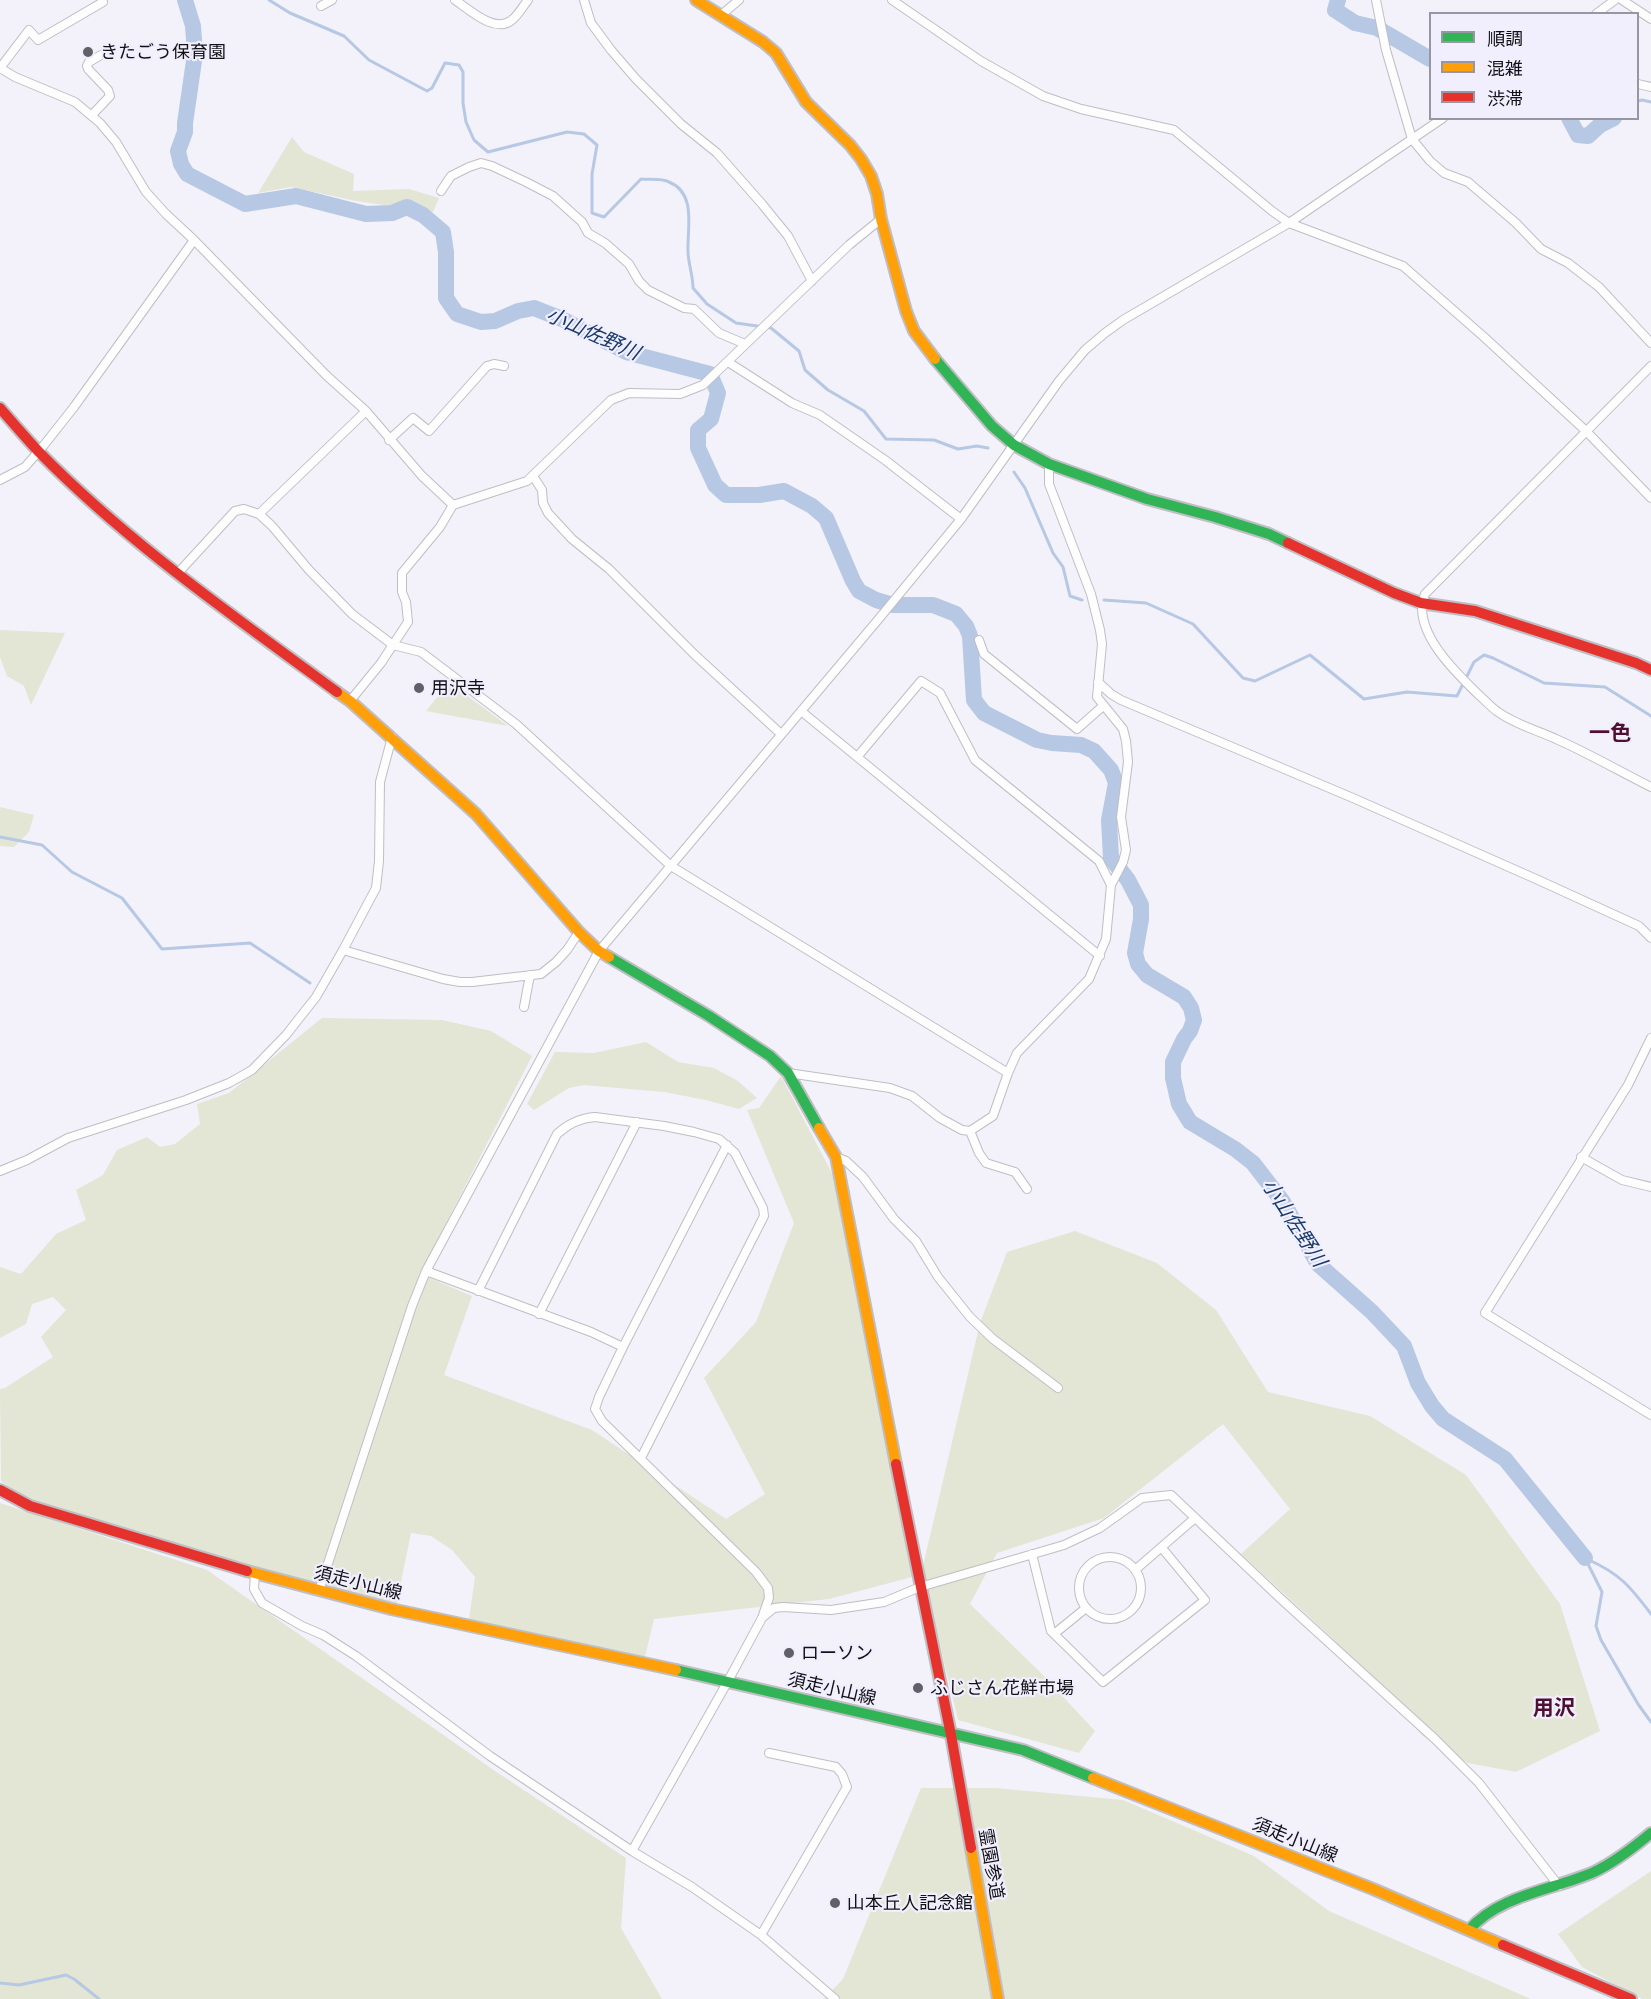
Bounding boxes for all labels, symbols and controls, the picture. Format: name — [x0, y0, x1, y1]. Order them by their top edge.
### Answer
legend — [1429, 12, 1639, 120]
text: 順調 — [1487, 27, 1523, 49]
place label: きたごう保育園 — [100, 41, 226, 63]
marker: きたごう保育園 — [81, 45, 95, 59]
text: 混雑 — [1487, 57, 1523, 79]
text: 渋滞 — [1487, 87, 1523, 109]
water label: 小山佐野川 — [542, 303, 644, 365]
place label: 用沢寺 — [431, 677, 485, 699]
marker: 用沢寺 — [412, 681, 426, 695]
district label: 一色 — [1589, 720, 1631, 746]
water label: 小山佐野川 — [1257, 1175, 1331, 1271]
street label: 須走小山線 — [312, 1562, 404, 1604]
place label: ローソン — [801, 1642, 873, 1664]
marker: ローソン — [782, 1646, 796, 1660]
street label: 須走小山線 — [786, 1668, 878, 1710]
place label: ふじさん花鮮市場 — [930, 1677, 1074, 1699]
marker: ふじさん花鮮市場 — [911, 1681, 925, 1695]
district label: 用沢 — [1533, 1695, 1575, 1721]
street label: 須走小山線 — [1249, 1813, 1341, 1867]
street label: 霊園参道 — [974, 1827, 1008, 1901]
place label: 山本丘人記念館 — [847, 1892, 973, 1914]
marker: 山本丘人記念館 — [828, 1896, 842, 1910]

